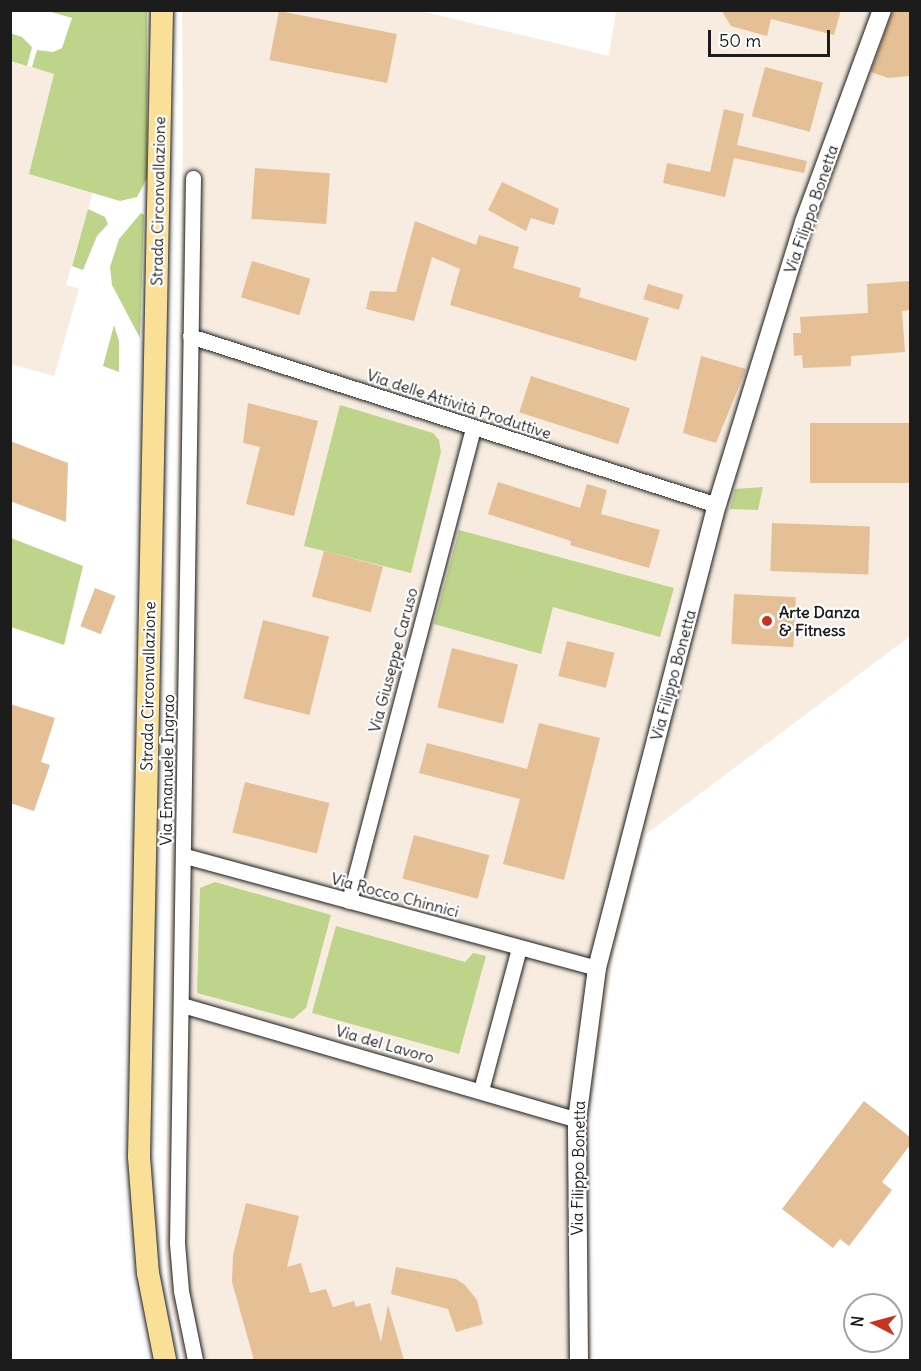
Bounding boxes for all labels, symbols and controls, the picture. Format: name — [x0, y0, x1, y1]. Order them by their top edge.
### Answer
scale bar — [711, 18, 832, 56]
text: 50 m — [719, 29, 761, 52]
street label: Strada Circonvallazione — [147, 116, 169, 286]
street label: Via Filippo Bonetta — [780, 142, 842, 276]
street label: Via delle Attività Produttive — [364, 365, 554, 443]
street label: Via Giuseppe Caruso — [364, 585, 422, 735]
street label: Strada Circonvallazione — [137, 601, 159, 771]
place label: Arte Danza & Fitness — [779, 602, 860, 640]
street label: Via Filippo Bonetta — [646, 607, 700, 743]
marker: Arte Danza & Fitness — [760, 614, 774, 628]
street label: Via Emanuele Ingrao — [156, 694, 178, 846]
street label: Via Rocco Chinnici — [329, 869, 461, 921]
street label: Via del Lavoro — [333, 1021, 437, 1067]
street label: Via Filippo Bonetta — [567, 1101, 589, 1235]
north arrow — [843, 1293, 903, 1353]
text: N — [847, 1315, 868, 1328]

